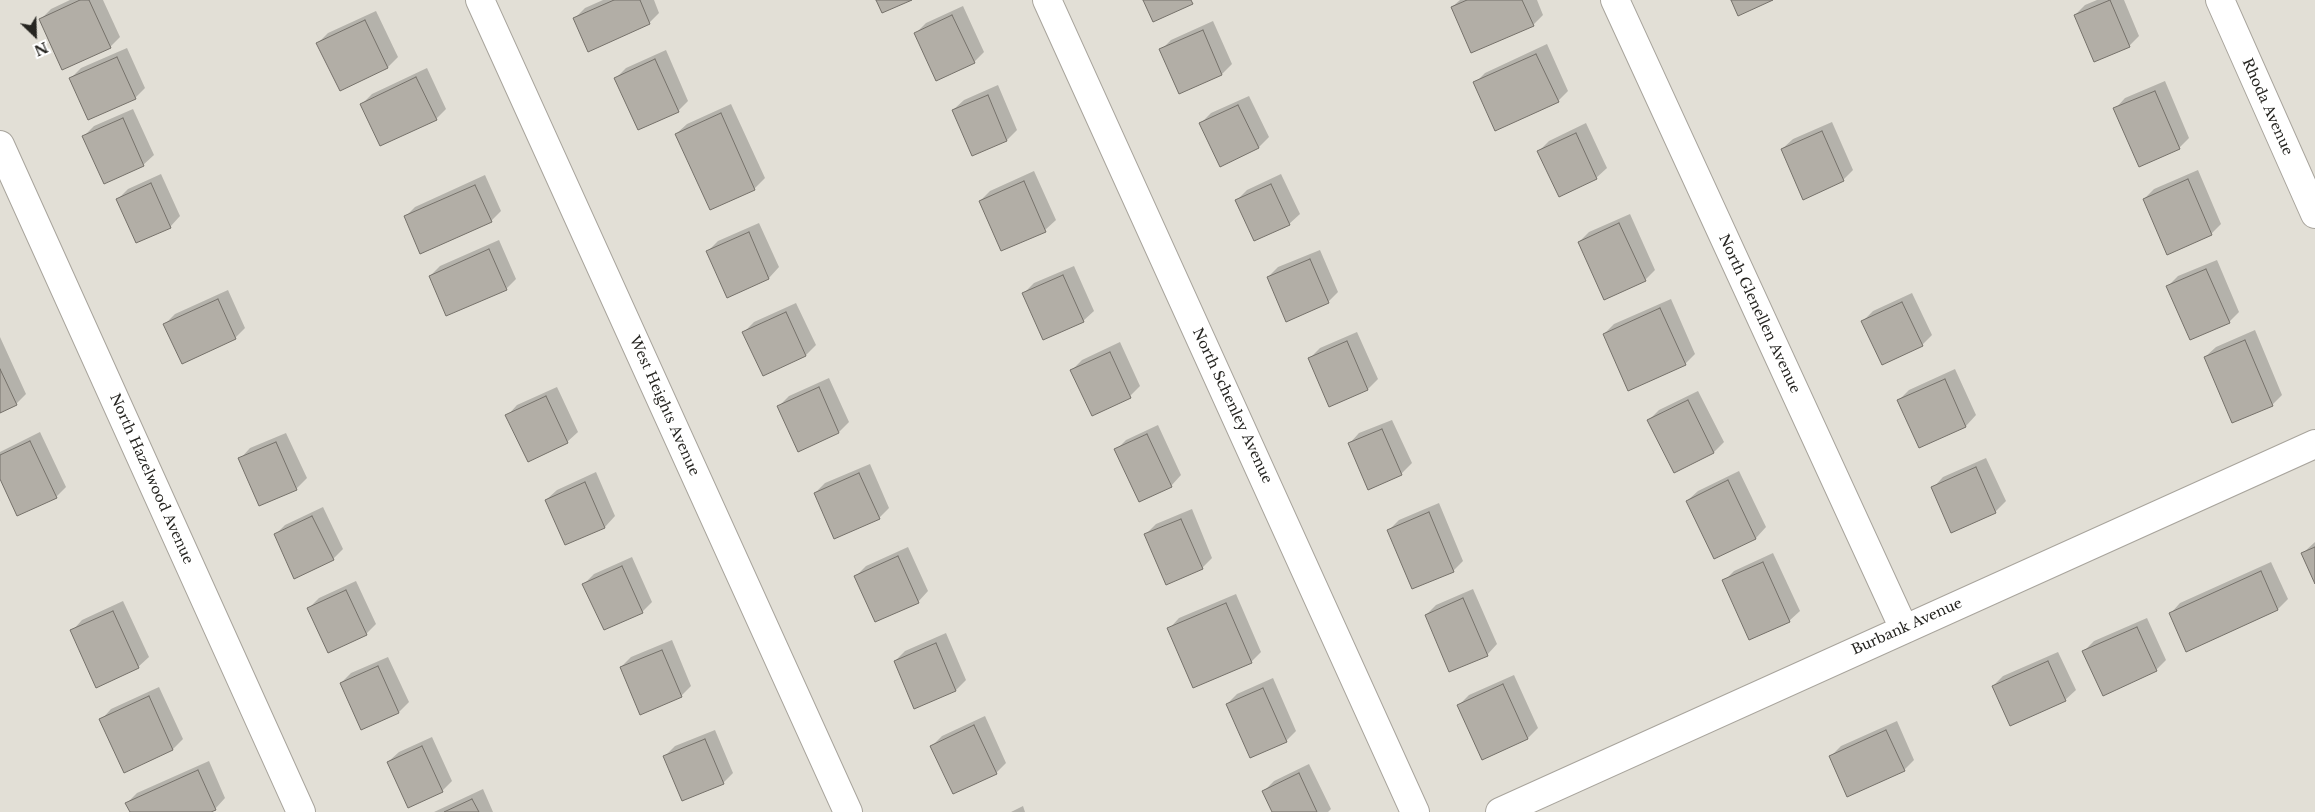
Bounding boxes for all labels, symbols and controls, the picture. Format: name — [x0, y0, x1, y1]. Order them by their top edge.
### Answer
north arrow — [10, 10, 60, 60]
text: N — [31, 38, 51, 60]
street label: Rhoda Avenue — [2238, 56, 2296, 158]
street label: North Glenellen Avenue — [1715, 232, 1803, 396]
street label: North Schenley Avenue — [1189, 326, 1275, 486]
street label: West Heights Avenue — [626, 333, 702, 479]
street label: North Hazelwood Avenue — [106, 391, 196, 567]
street label: Burbank Avenue — [1849, 595, 1965, 659]

